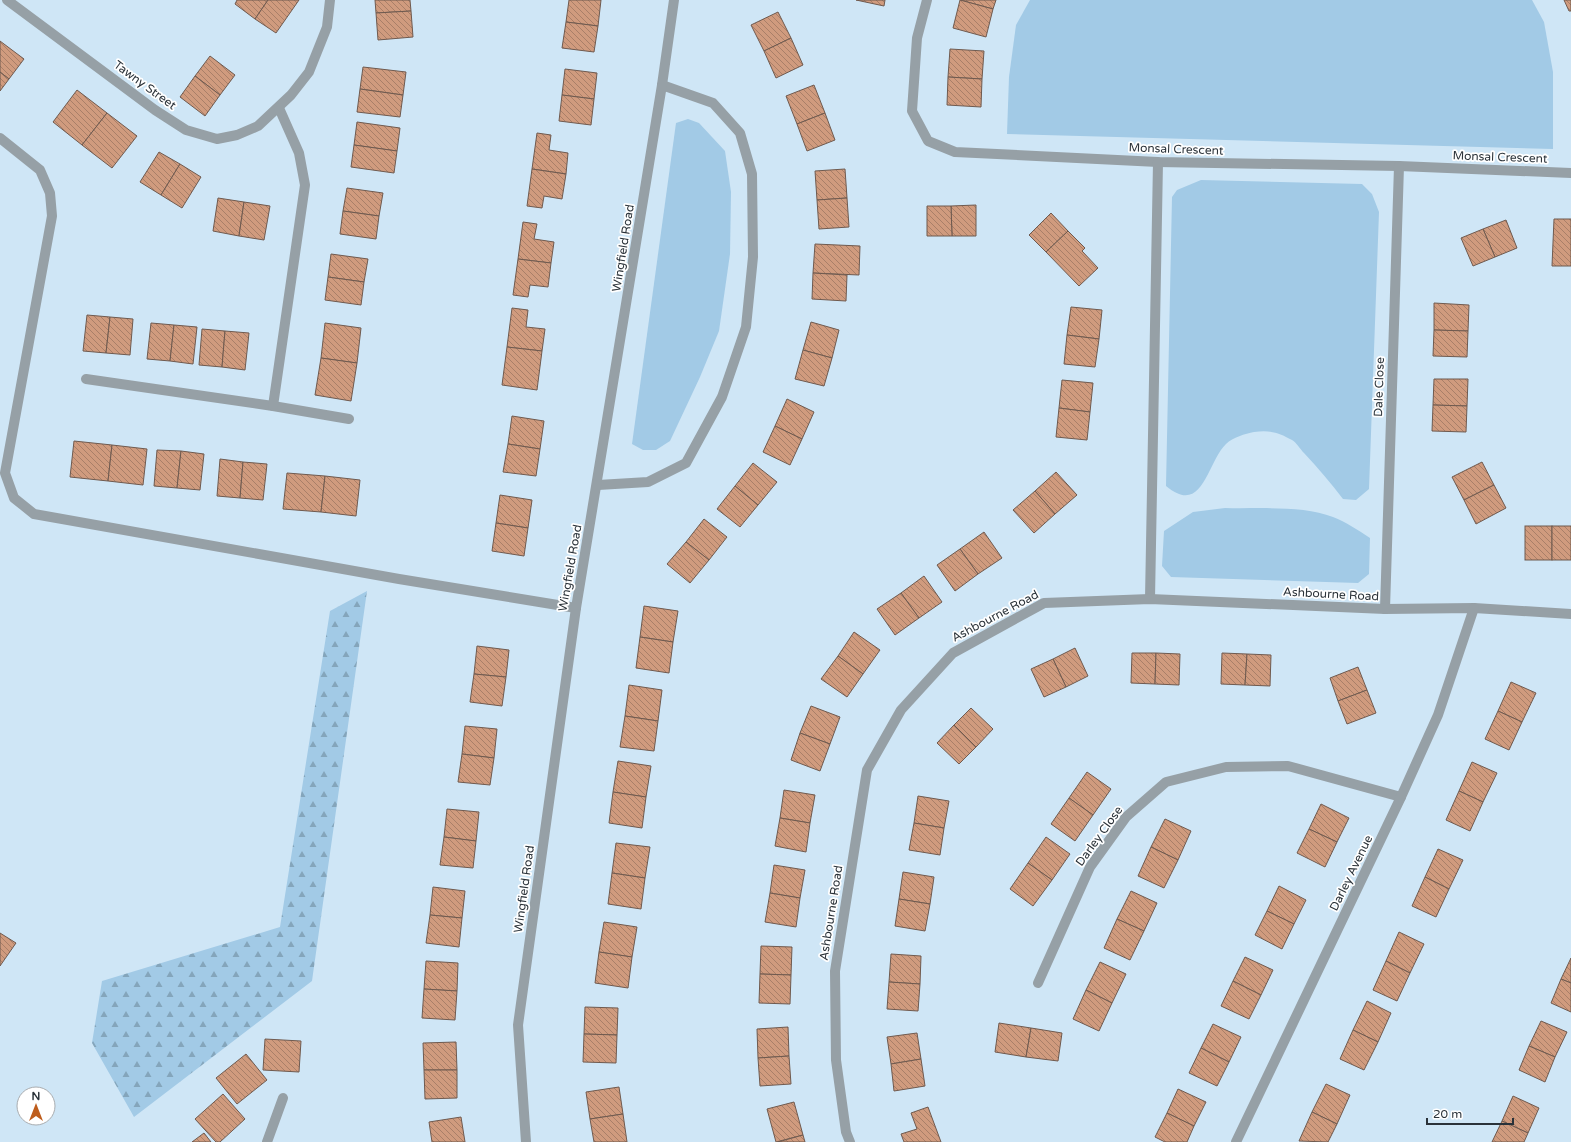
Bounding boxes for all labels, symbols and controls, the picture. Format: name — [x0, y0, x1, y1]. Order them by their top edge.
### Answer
street label: Tawny Street — [111, 58, 179, 113]
street label: Monsal Crescent — [1128, 140, 1224, 158]
street label: Monsal Crescent — [1452, 148, 1548, 166]
street label: Wingfield Road — [609, 203, 637, 293]
street label: Dale Close — [1371, 357, 1387, 417]
street label: Wingfield Road — [555, 523, 585, 613]
street label: Ashbourne Road — [1283, 584, 1379, 604]
street label: Ashbourne Road — [949, 587, 1041, 645]
street label: Darley Close — [1073, 803, 1126, 869]
street label: Darley Avenue — [1327, 833, 1375, 913]
street label: Wingfield Road — [511, 844, 537, 934]
street label: Ashbourne Road — [817, 864, 845, 962]
north arrow — [16, 1086, 56, 1126]
text: N — [32, 1090, 40, 1103]
scale bar — [1427, 1100, 1513, 1126]
text: 20 m — [1433, 1107, 1462, 1121]

